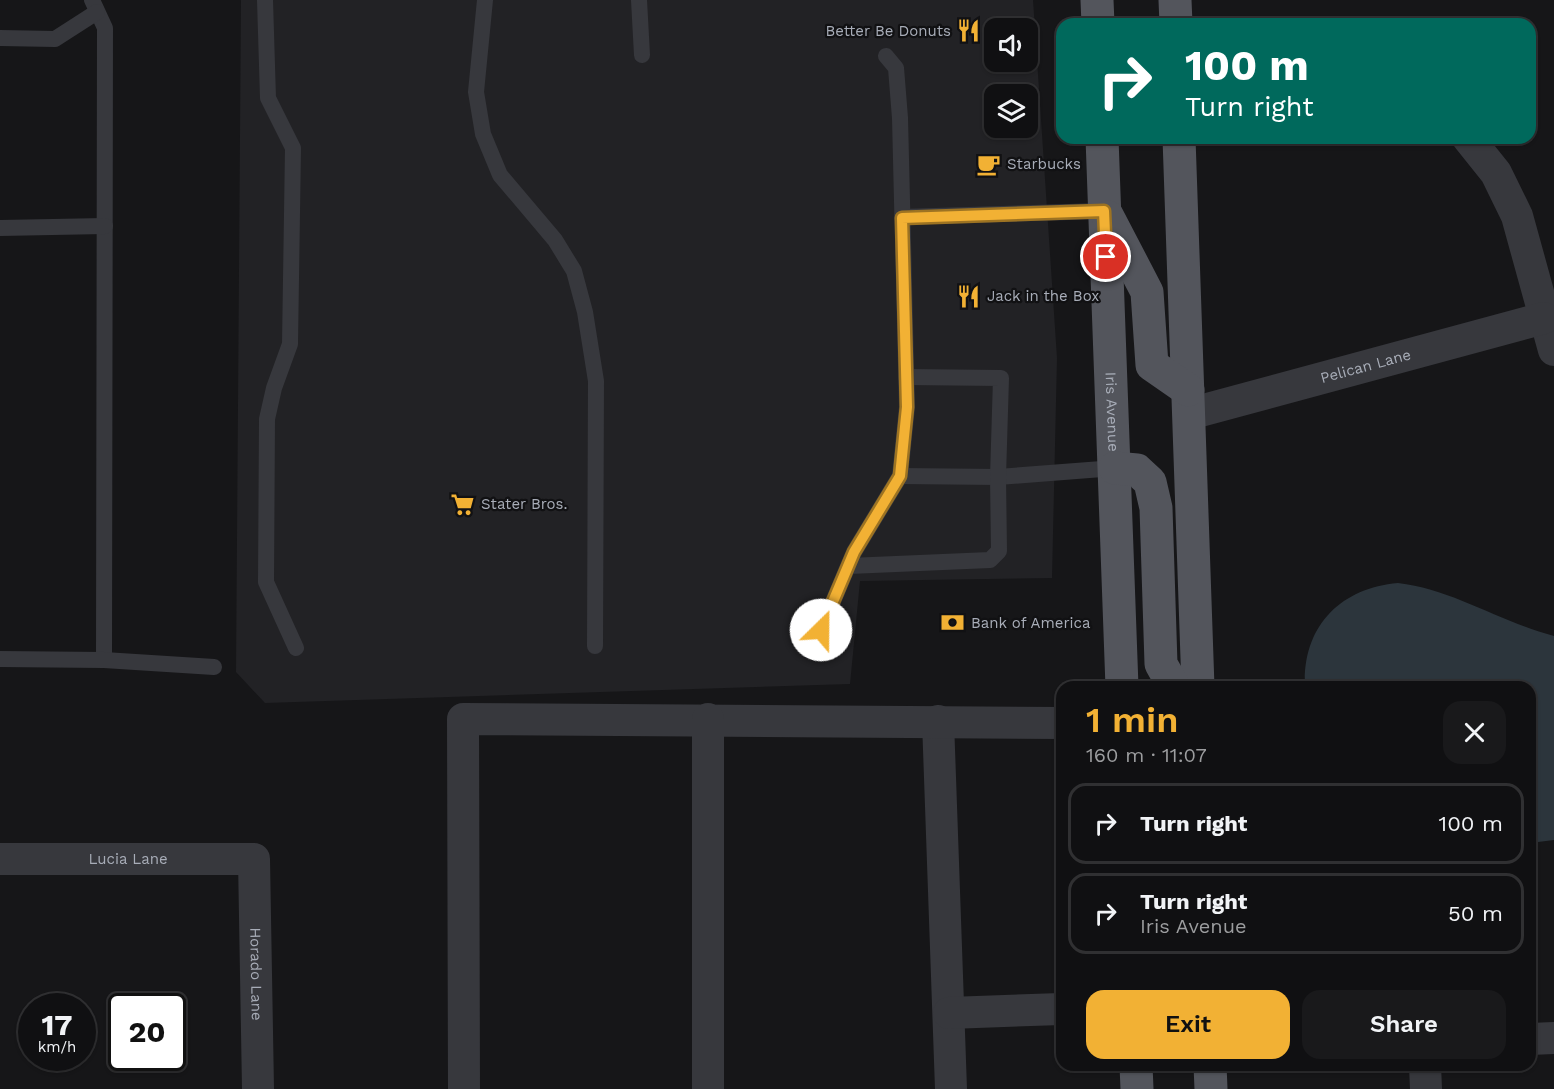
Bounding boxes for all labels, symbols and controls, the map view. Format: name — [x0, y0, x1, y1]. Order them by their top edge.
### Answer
restaurant icon: Better Be Donuts — [956, 18, 982, 44]
map controls — [984, 18, 1038, 138]
button: sound — [984, 18, 1038, 72]
place label: Better Be Donuts — [826, 22, 951, 40]
text: 100 m — [1185, 41, 1309, 90]
icon: right — [1086, 42, 1164, 120]
button: layers — [984, 84, 1038, 138]
text: Turn right — [1185, 91, 1314, 123]
cafe icon: Starbucks — [976, 151, 1002, 177]
place label: Starbucks — [1007, 155, 1081, 173]
pin — [1080, 231, 1131, 282]
icon: arrive — [1089, 240, 1122, 273]
restaurant icon: Jack in the Box — [956, 283, 982, 309]
place label: Jack in the Box — [987, 287, 1099, 305]
street label: Pelican Lane — [1318, 345, 1413, 387]
street label: Iris Avenue — [1102, 372, 1122, 452]
supermarket icon: Stater Bros. — [450, 491, 476, 517]
place label: Stater Bros. — [481, 495, 568, 513]
position arrow — [789, 598, 853, 662]
bank icon: Bank of America — [940, 610, 966, 636]
place label: Bank of America — [971, 614, 1091, 632]
text: 1 min — [1086, 699, 1178, 741]
button: close — [1443, 701, 1506, 764]
text: 160 m · 11:07 — [1086, 743, 1207, 767]
icon: right — [1089, 807, 1122, 840]
text: Turn right — [1140, 811, 1247, 836]
text: 100 m — [1439, 811, 1503, 836]
street label: Lucia Lane — [88, 850, 168, 868]
text: Turn right — [1140, 889, 1247, 914]
icon: right — [1089, 897, 1122, 930]
text: 50 m — [1448, 901, 1503, 926]
text: Iris Avenue — [1140, 914, 1247, 938]
street label: Horado Lane — [246, 927, 266, 1021]
button: Exit — [1086, 990, 1290, 1059]
button: Share — [1302, 990, 1506, 1059]
speed limit sign: 20 — [108, 993, 186, 1071]
text: 17 — [41, 1007, 73, 1042]
text: km/h — [38, 1038, 76, 1056]

